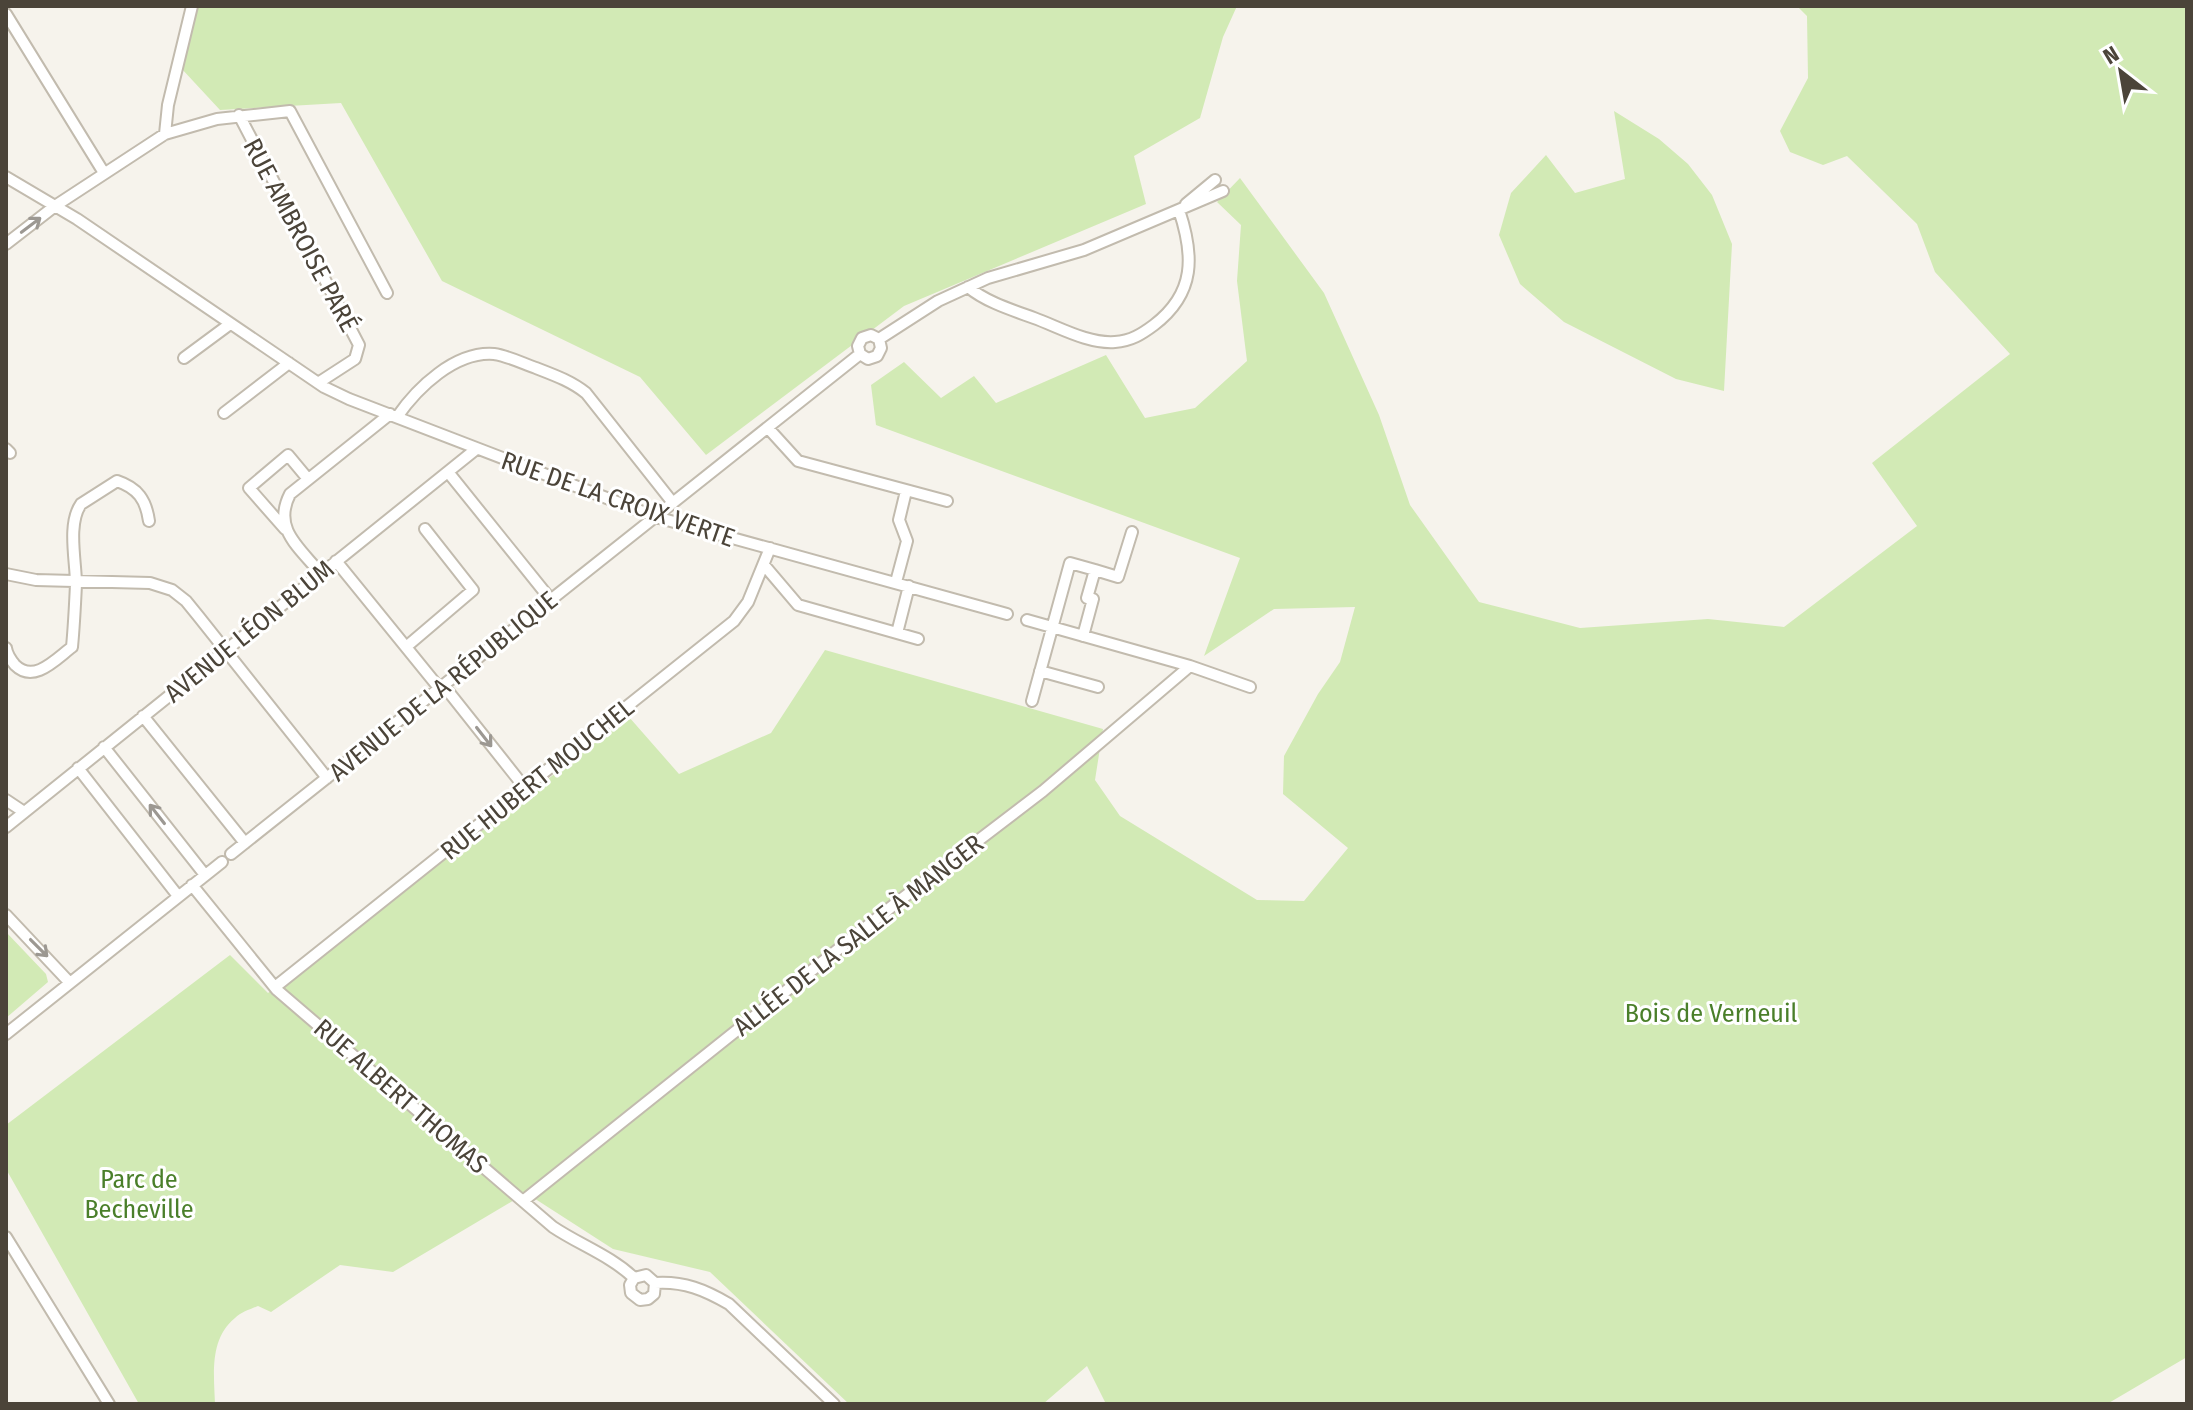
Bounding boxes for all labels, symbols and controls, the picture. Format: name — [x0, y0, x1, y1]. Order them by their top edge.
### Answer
north arrow — [2081, 32, 2161, 112]
text: N — [2098, 40, 2124, 70]
street label: RUE AMBROISE PARÉ — [237, 133, 365, 337]
one-way arrow — [20, 217, 41, 234]
street label: RUE DE LA CROIX VERTE — [497, 445, 739, 554]
street label: AVENUE LÉON BLUM — [158, 554, 340, 709]
street label: AVENUE DE LA RÉPUBLIQUE — [323, 585, 564, 788]
street label: RUE HUBERT MOUCHEL — [435, 692, 640, 867]
one-way arrow — [476, 726, 493, 747]
one-way arrow — [148, 804, 165, 825]
street label: ALLÉE DE LA SALLE À MANGER — [727, 828, 989, 1043]
one-way arrow — [29, 938, 48, 957]
park label: Bois de Verneuil — [1625, 998, 1797, 1029]
street label: RUE ALBERT THOMAS — [307, 1013, 494, 1180]
park label: Parc de Becheville — [84, 1164, 194, 1225]

